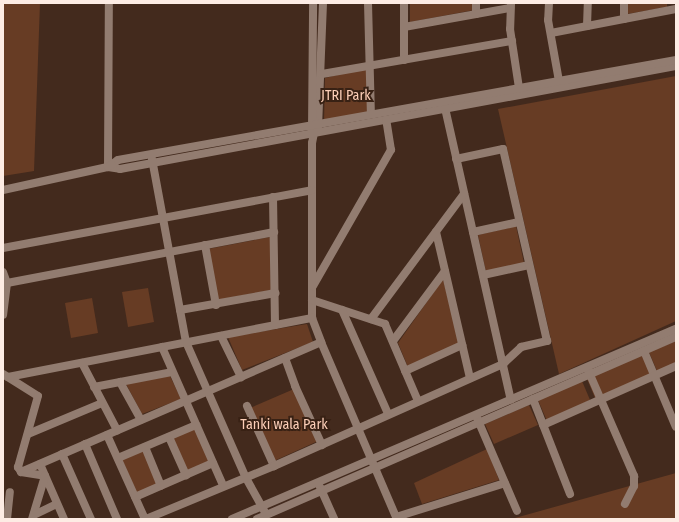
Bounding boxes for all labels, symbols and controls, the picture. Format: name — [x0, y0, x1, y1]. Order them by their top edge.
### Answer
park label: JTRI Park — [321, 88, 371, 104]
park label: Tanki wala Park — [240, 417, 328, 433]

